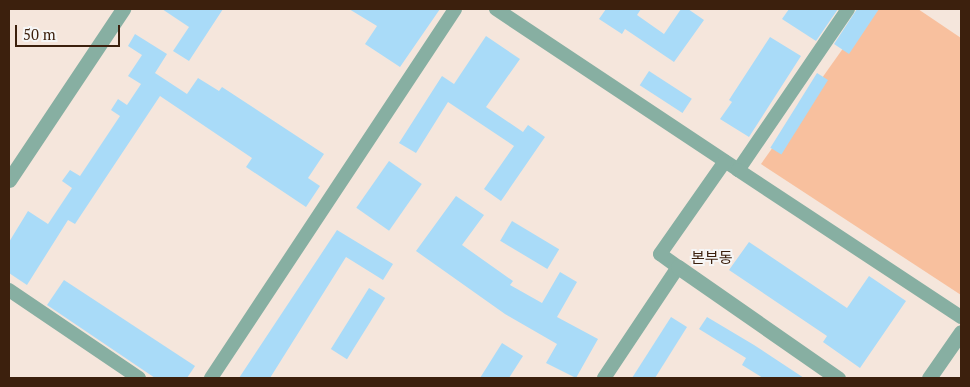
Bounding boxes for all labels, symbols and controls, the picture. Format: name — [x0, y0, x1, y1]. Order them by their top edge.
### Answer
scale bar — [18, 15, 122, 47]
text: 50 m — [23, 24, 56, 44]
district label: 본부동 — [691, 249, 733, 267]

